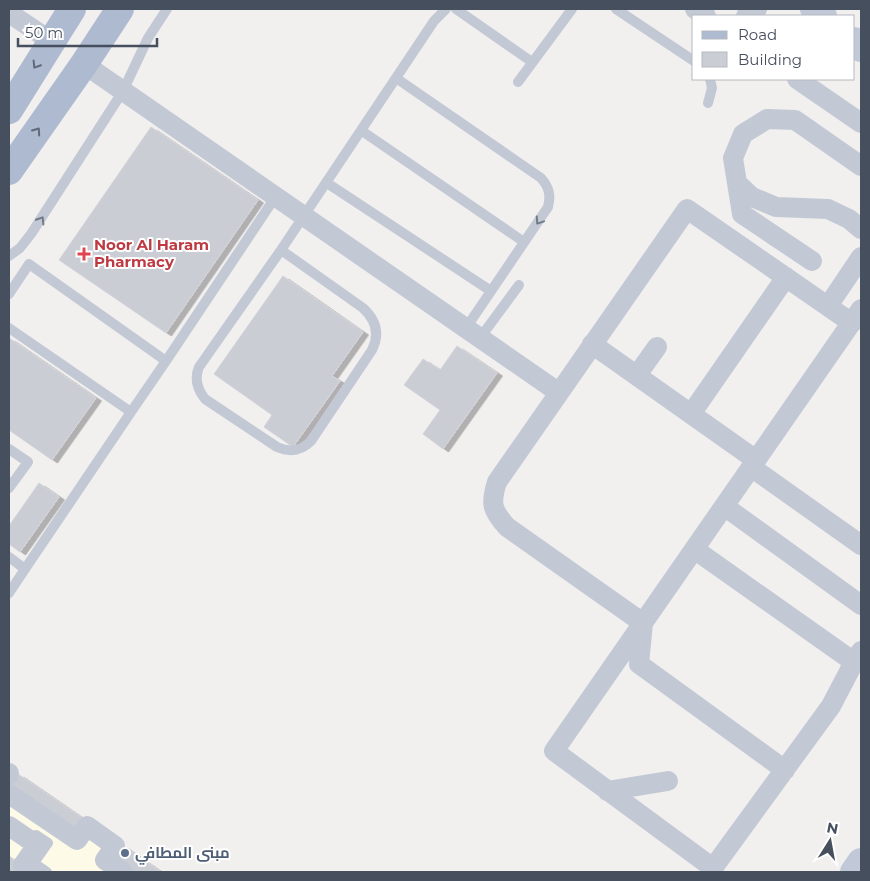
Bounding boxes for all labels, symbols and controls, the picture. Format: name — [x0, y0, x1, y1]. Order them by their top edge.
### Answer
scale bar — [18, 15, 156, 47]
legend — [692, 15, 855, 80]
text: 50 m — [25, 23, 63, 42]
text: Road — [738, 25, 777, 44]
text: Building — [738, 50, 802, 69]
one-way arrow — [33, 59, 43, 68]
one-way arrow — [31, 127, 40, 137]
one-way arrow — [536, 215, 545, 225]
one-way arrow — [34, 216, 44, 225]
place label: Noor Al Haram Pharmacy — [94, 235, 209, 271]
marker: Noor Al Haram Pharmacy — [78, 248, 90, 260]
north arrow — [805, 816, 855, 866]
text: N — [825, 818, 840, 838]
place label: مبنى المطافي — [135, 843, 230, 865]
marker: مبنى المطافي — [119, 847, 131, 859]

